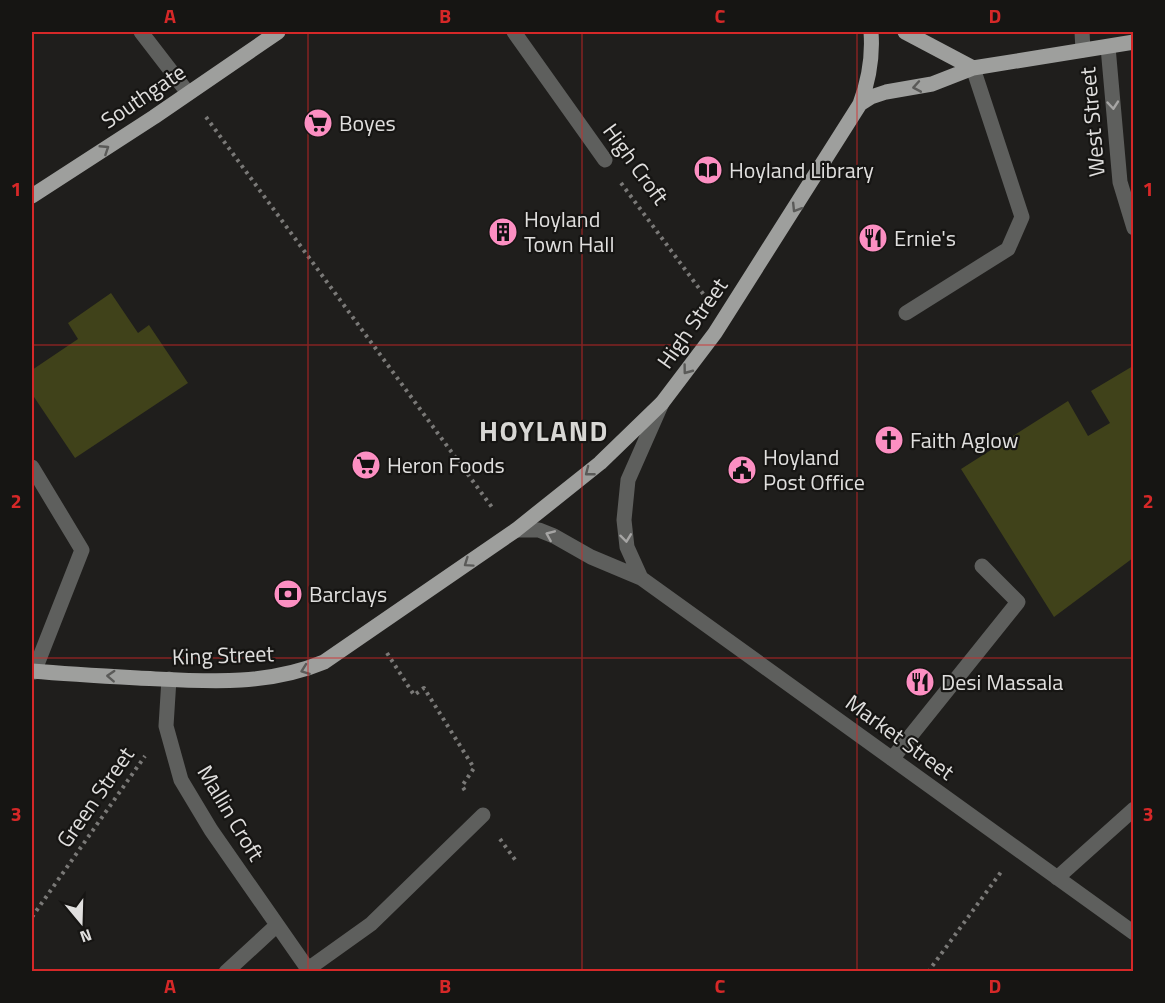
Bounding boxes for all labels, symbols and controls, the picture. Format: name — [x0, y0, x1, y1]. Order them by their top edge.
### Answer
text: A — [164, 0, 176, 31]
text: B — [439, 0, 451, 31]
text: C — [715, 0, 726, 31]
text: D — [989, 0, 1001, 31]
street label: Southgate — [94, 55, 192, 137]
street label: West Street — [1070, 66, 1114, 178]
one-way arrow — [913, 80, 922, 92]
one-way arrow — [1106, 100, 1119, 109]
place label: Boyes — [339, 106, 396, 140]
supermarket icon: Boyes — [302, 107, 334, 139]
street label: High Croft — [595, 116, 677, 212]
one-way arrow — [99, 144, 109, 156]
place label: Hoyland Library — [729, 153, 874, 187]
library icon: Hoyland Library — [692, 154, 724, 186]
text: 1 — [10, 173, 22, 204]
text: 1 — [1142, 173, 1154, 204]
place label: Hoyland Town Hall — [524, 202, 615, 261]
one-way arrow — [791, 202, 803, 212]
building icon: Hoyland Town Hall — [487, 216, 519, 248]
place label: Ernie's — [894, 221, 956, 255]
restaurant icon: Ernie's — [857, 222, 889, 254]
street label: High Street — [648, 270, 736, 375]
one-way arrow — [684, 363, 695, 374]
district label: HOYLAND — [479, 409, 609, 452]
place label: Faith Aglow — [910, 423, 1019, 457]
church icon: Faith Aglow — [873, 424, 905, 456]
place label: Hoyland Post Office — [763, 440, 865, 499]
place label: Heron Foods — [387, 448, 505, 482]
supermarket icon: Heron Foods — [350, 449, 382, 481]
public building icon: Hoyland Post Office — [726, 454, 758, 486]
one-way arrow — [584, 464, 595, 475]
text: 2 — [10, 485, 22, 516]
text: 2 — [1142, 485, 1154, 516]
one-way arrow — [546, 530, 557, 542]
one-way arrow — [620, 534, 632, 543]
one-way arrow — [463, 556, 474, 567]
place label: Barclays — [309, 577, 387, 611]
bank icon: Barclays — [272, 578, 304, 610]
street label: King Street — [171, 636, 275, 674]
one-way arrow — [300, 662, 311, 675]
place label: Desi Massala — [941, 665, 1063, 699]
restaurant icon: Desi Massala — [904, 666, 936, 698]
one-way arrow — [106, 670, 115, 683]
street label: Market Street — [838, 686, 962, 788]
street label: Green Street — [48, 739, 143, 854]
street label: Mallin Croft — [189, 758, 273, 868]
text: 3 — [10, 798, 22, 829]
text: 3 — [1142, 798, 1154, 829]
north arrow — [51, 892, 111, 952]
text: N — [77, 923, 95, 949]
text: A — [164, 970, 176, 1001]
text: B — [439, 970, 451, 1001]
text: C — [715, 970, 726, 1001]
text: D — [989, 970, 1001, 1001]

